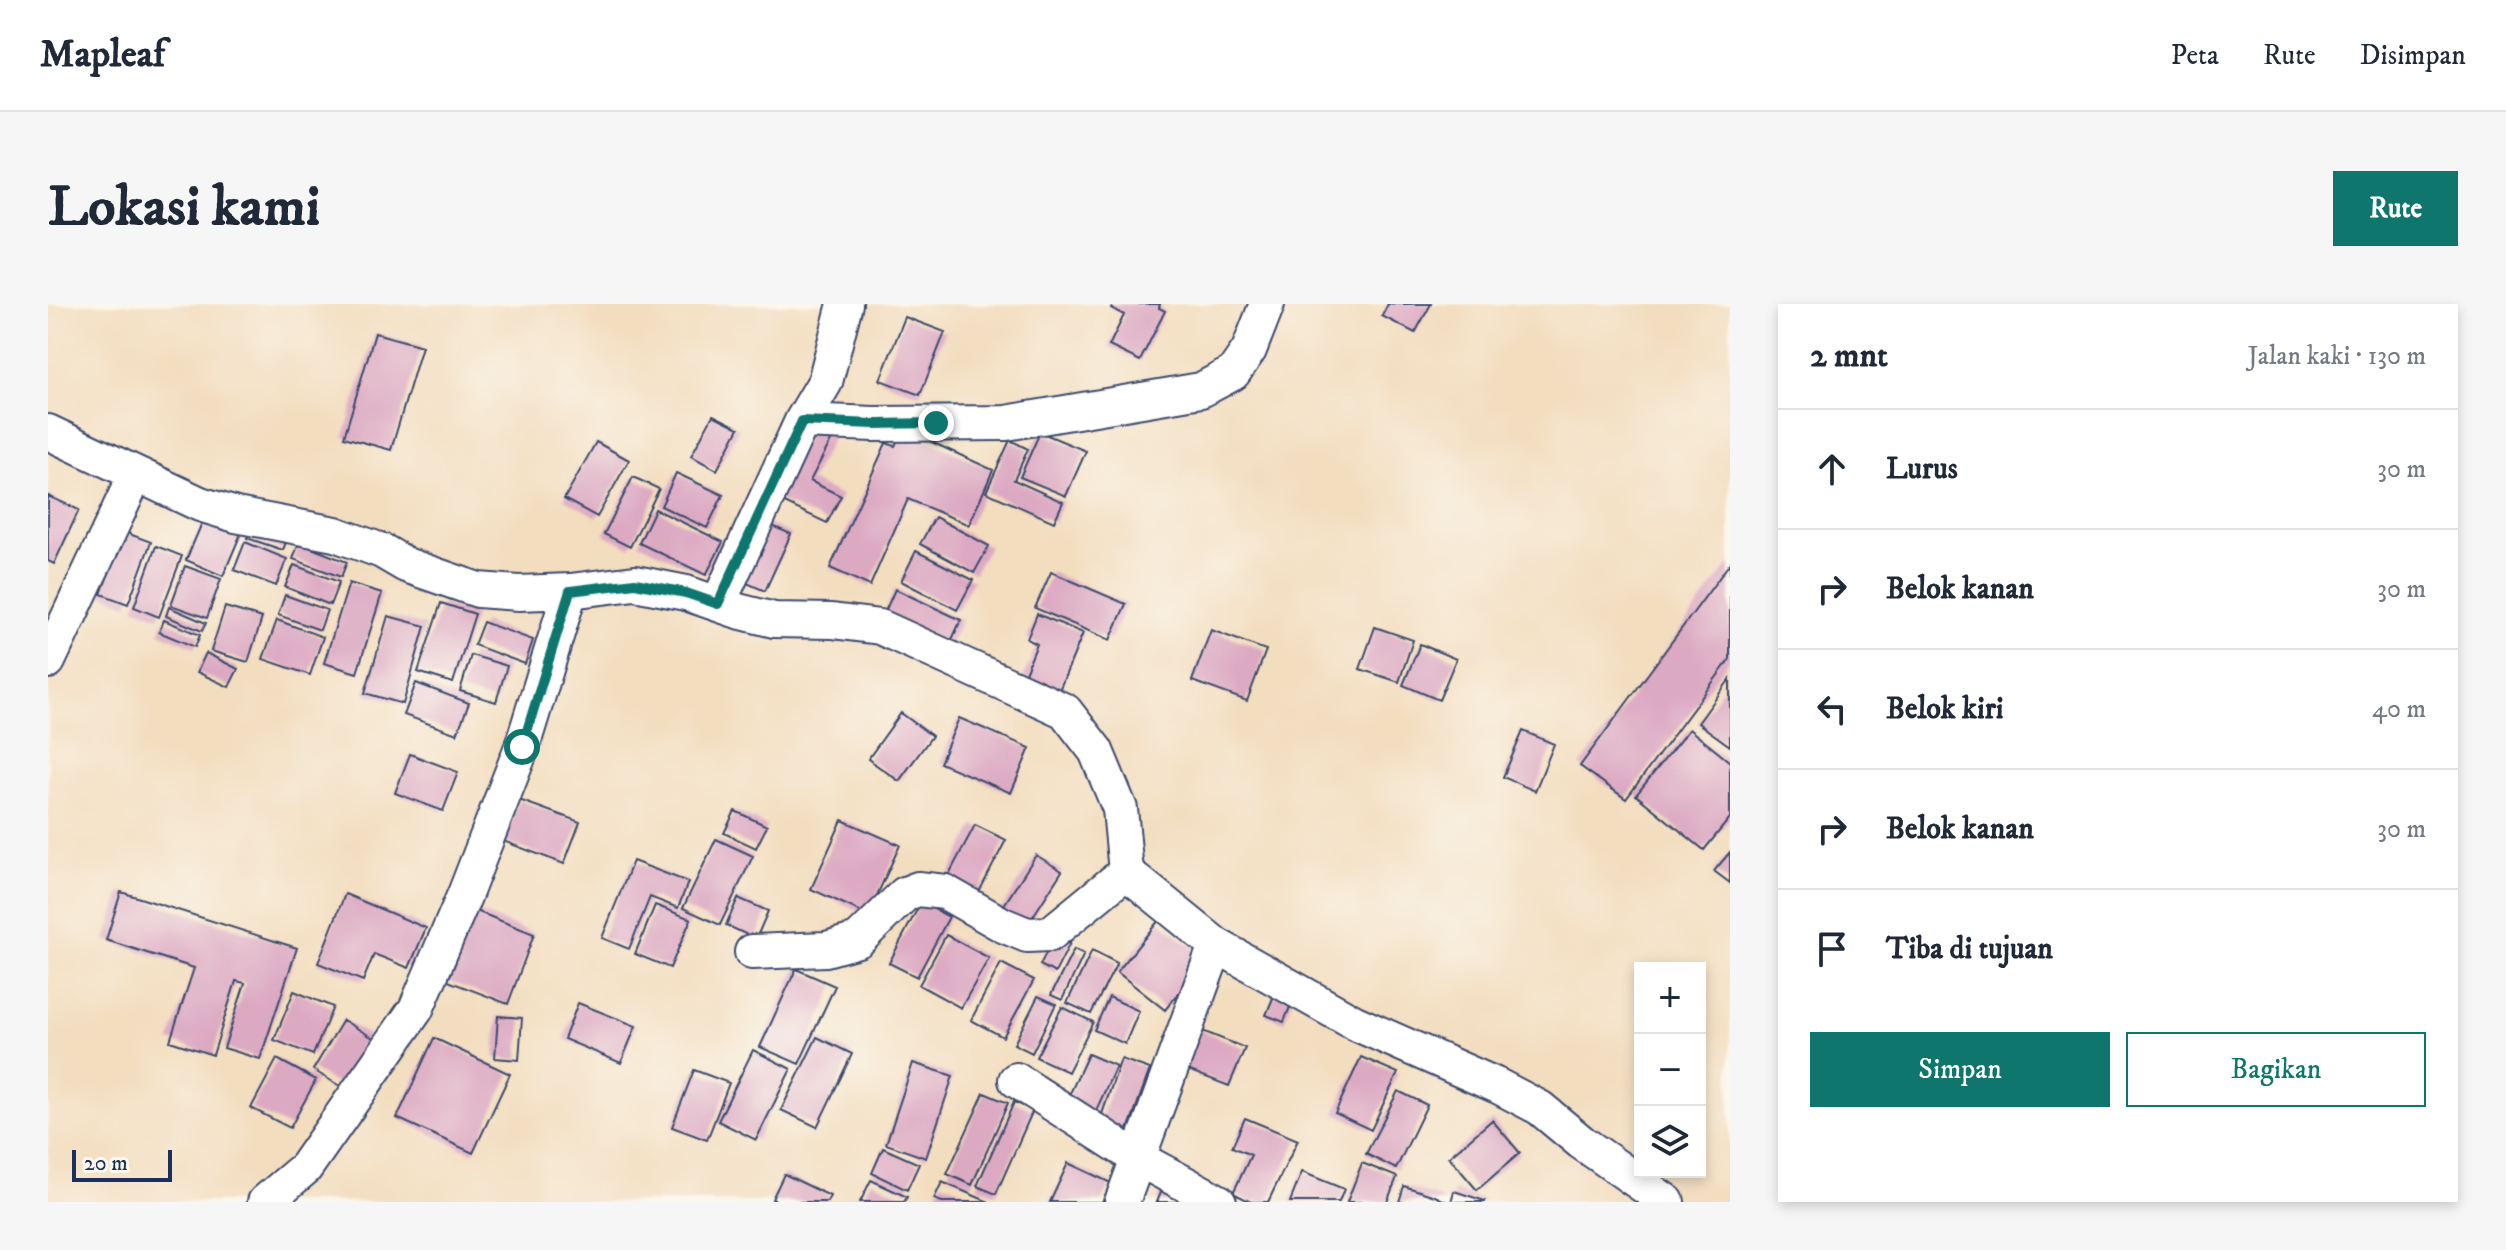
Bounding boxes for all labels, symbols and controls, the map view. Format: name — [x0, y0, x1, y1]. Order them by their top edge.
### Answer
text: Mapleaf — [40, 31, 165, 79]
text: Peta — [2171, 38, 2219, 73]
text: Rute — [2263, 38, 2316, 73]
text: Disimpan — [2360, 38, 2466, 73]
button: Rute — [2333, 171, 2458, 246]
text: Lokasi kami — [48, 173, 320, 243]
text: 2 mnt — [1810, 335, 1888, 377]
text: Jalan kaki · 130 m — [2248, 340, 2426, 373]
route end — [918, 405, 954, 441]
icon: ahead — [1810, 447, 1854, 491]
text: Lurus — [1886, 451, 1958, 488]
text: 30 m — [2377, 453, 2426, 486]
icon: right — [1810, 567, 1854, 611]
text: Belok kanan — [1886, 571, 2034, 608]
text: 30 m — [2377, 573, 2426, 606]
icon: left — [1810, 687, 1854, 731]
text: Belok kiri — [1886, 691, 2004, 728]
text: 40 m — [2372, 693, 2426, 726]
route start — [504, 729, 540, 765]
icon: right — [1810, 807, 1854, 851]
text: Belok kanan — [1886, 811, 2034, 848]
text: 30 m — [2377, 813, 2426, 846]
icon: arrive — [1810, 927, 1854, 971]
text: Tiba di tujuan — [1886, 931, 2053, 968]
map controls — [1634, 962, 1706, 1178]
button: + — [1634, 962, 1706, 1034]
button: Simpan — [1810, 1032, 2110, 1107]
button: Bagikan — [2126, 1032, 2426, 1107]
button: − — [1634, 1034, 1706, 1106]
button: layers — [1634, 1106, 1706, 1178]
scale bar — [72, 1146, 172, 1182]
text: 20 m — [84, 1150, 128, 1177]

